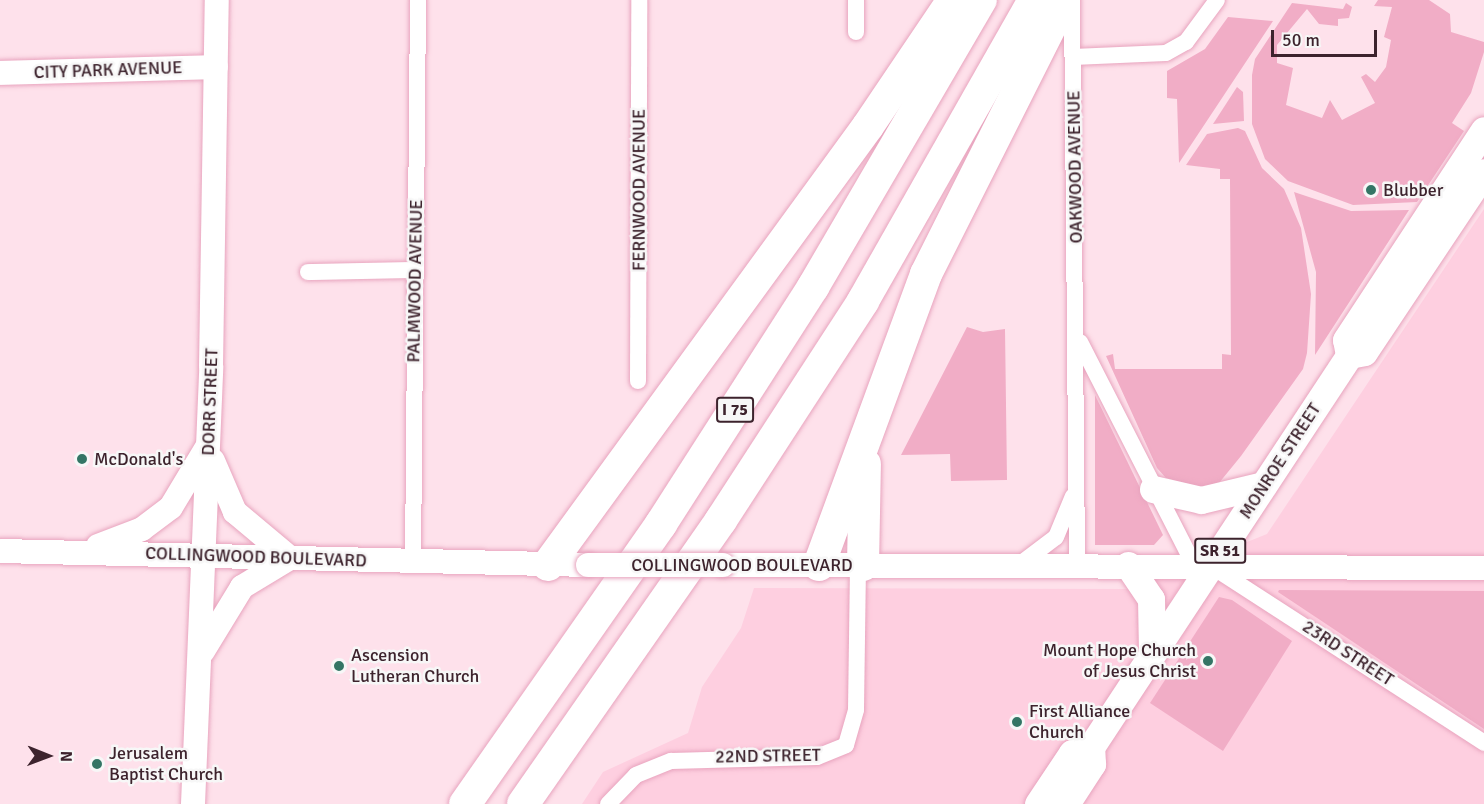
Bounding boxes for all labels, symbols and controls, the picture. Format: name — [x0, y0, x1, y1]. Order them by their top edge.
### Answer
scale bar — [1274, 18, 1380, 56]
text: 50 m — [1282, 29, 1320, 51]
street label: CITY PARK AVENUE — [33, 57, 183, 83]
street label: OAKWOOD AVENUE — [1063, 90, 1087, 244]
street label: FERNWOOD AVENUE — [628, 109, 650, 271]
place label: Blubber — [1383, 179, 1443, 201]
marker: Blubber — [1364, 183, 1378, 197]
street label: PALMWOOD AVENUE — [403, 199, 427, 363]
street label: DORR STREET — [197, 348, 223, 456]
road number: I 75 — [716, 397, 754, 423]
street label: MONROE STREET — [1235, 399, 1325, 523]
place label: McDonald's — [94, 448, 183, 470]
marker: McDonald's — [75, 452, 89, 466]
road number: SR 51 — [1193, 538, 1247, 564]
street label: COLLINGWOOD BOULEVARD — [145, 542, 367, 572]
street label: COLLINGWOOD BOULEVARD — [631, 554, 853, 576]
street label: 23RD STREET — [1298, 616, 1398, 690]
place label: Mount Hope Church of Jesus Christ — [1043, 640, 1196, 682]
place label: Ascension Lutheran Church — [351, 645, 479, 688]
marker: Mount Hope Church of Jesus Christ — [1201, 654, 1215, 668]
marker: Ascension Lutheran Church — [332, 659, 346, 673]
place label: First Alliance Church — [1029, 701, 1130, 744]
marker: First Alliance Church — [1010, 715, 1024, 729]
north arrow — [18, 726, 78, 786]
place label: Jerusalem Baptist Church — [109, 743, 223, 786]
street label: 22ND STREET — [715, 744, 821, 768]
text: N — [56, 751, 76, 762]
marker: Jerusalem Baptist Church — [90, 757, 104, 771]

